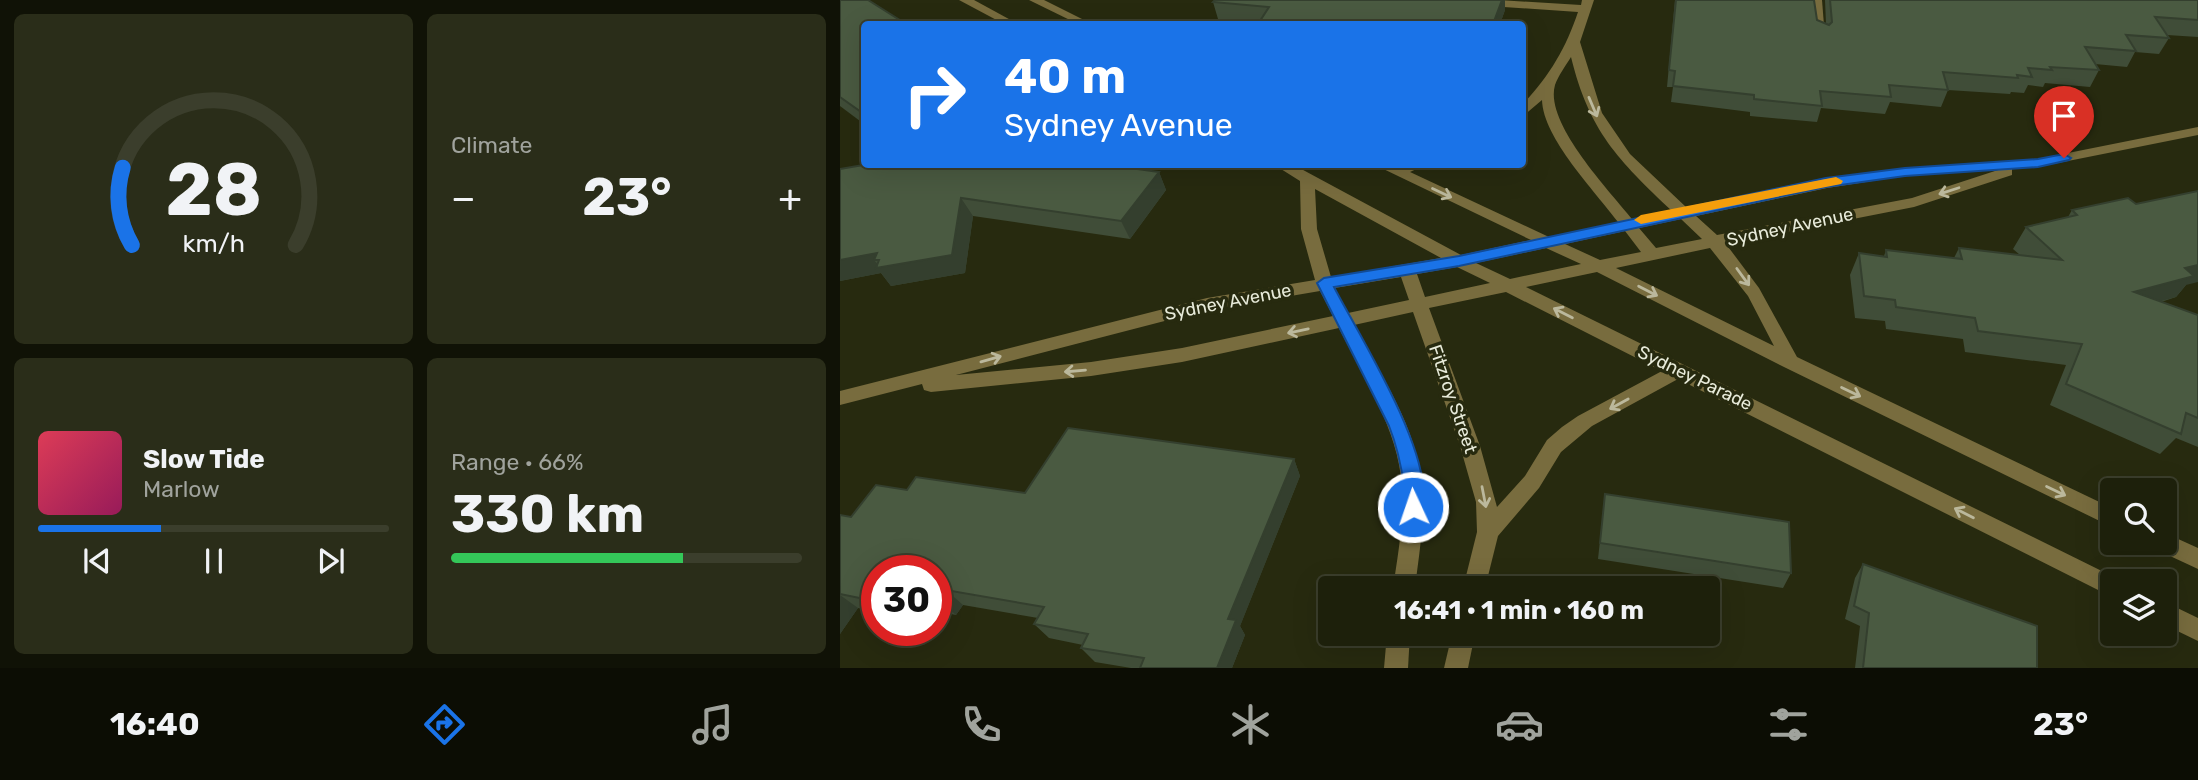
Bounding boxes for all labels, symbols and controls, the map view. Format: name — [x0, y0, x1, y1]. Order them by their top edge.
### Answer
text: 40 m — [1004, 47, 1126, 105]
icon: right — [889, 49, 980, 140]
pin — [2034, 86, 2094, 158]
one-way arrow — [1587, 96, 1600, 117]
icon: arrive — [2045, 97, 2083, 135]
text: Sydney Avenue — [1004, 106, 1233, 144]
text: Climate — [451, 131, 532, 159]
text: 28 — [165, 147, 262, 233]
text: 23° — [582, 166, 672, 228]
text: − — [451, 175, 476, 221]
text: + — [778, 175, 802, 221]
one-way arrow — [1939, 185, 1961, 198]
one-way arrow — [1431, 187, 1452, 201]
street label: Sydney Avenue — [1725, 203, 1855, 251]
text: km/h — [182, 229, 245, 258]
one-way arrow — [1735, 267, 1750, 286]
street label: Sydney Avenue — [1163, 279, 1293, 325]
one-way arrow — [1637, 284, 1658, 298]
one-way arrow — [1553, 305, 1574, 319]
one-way arrow — [1287, 325, 1310, 339]
street label: Sydney Parade — [1634, 341, 1756, 415]
street label: Fitzroy Street — [1424, 342, 1482, 456]
one-way arrow — [980, 352, 1002, 365]
one-way arrow — [1064, 365, 1086, 378]
one-way arrow — [1840, 386, 1861, 399]
one-way arrow — [1609, 398, 1630, 411]
text: Slow Tide — [143, 444, 265, 475]
text: Range · 66% — [451, 448, 583, 476]
position arrow — [1376, 470, 1450, 544]
text: Marlow — [143, 475, 220, 503]
map controls — [2100, 478, 2177, 646]
button: search — [2100, 478, 2177, 555]
text: 330 km — [451, 483, 644, 545]
one-way arrow — [1477, 485, 1491, 508]
one-way arrow — [2045, 485, 2066, 498]
one-way arrow — [1954, 505, 1975, 519]
icon: previous — [78, 542, 116, 580]
icon: pause — [195, 542, 233, 580]
icon: next — [312, 542, 350, 580]
speed limit sign: 30 — [861, 555, 952, 646]
button: layers — [2100, 569, 2177, 646]
text: 16:41 · 1 min · 160 m — [1394, 595, 1644, 626]
icon: directions — [420, 700, 469, 749]
icon: music — [688, 700, 737, 749]
icon: phone — [957, 700, 1006, 749]
icon: climate — [1226, 700, 1275, 749]
icon: car — [1495, 700, 1544, 749]
icon: filters — [1764, 700, 1813, 749]
text: 16:40 — [110, 705, 200, 743]
text: 23° — [2033, 705, 2088, 743]

